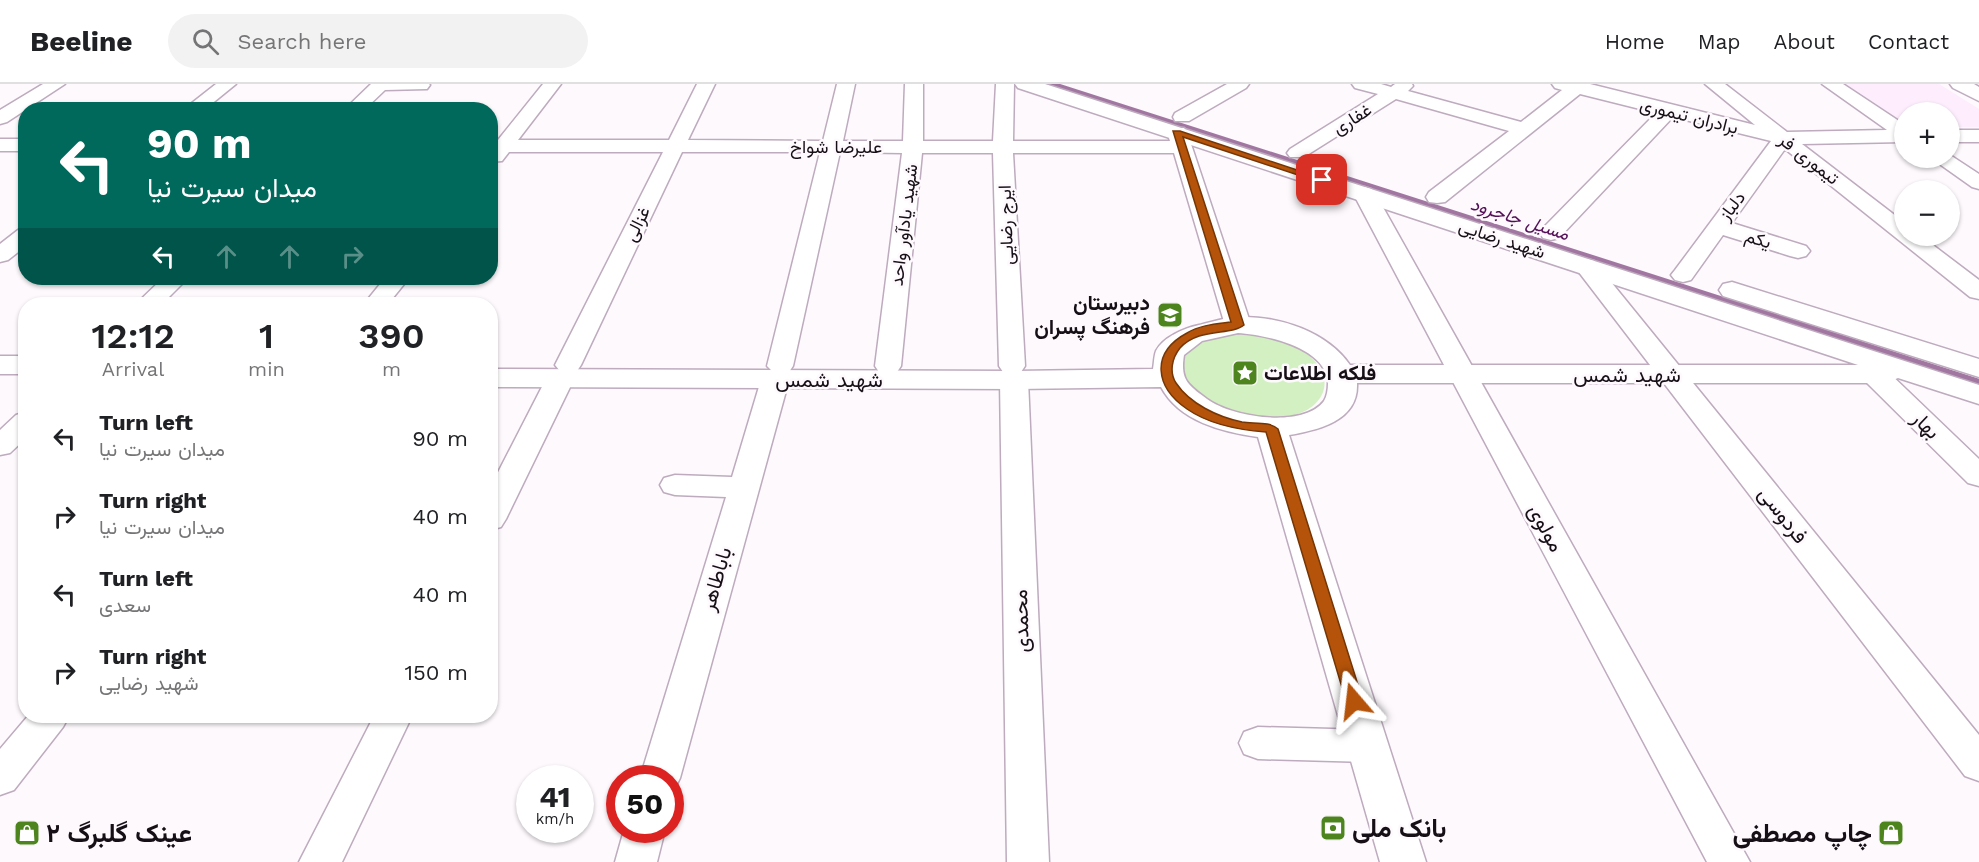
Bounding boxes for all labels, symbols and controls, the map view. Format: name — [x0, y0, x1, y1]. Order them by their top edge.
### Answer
search box — [168, 14, 588, 68]
text: Beeline — [30, 25, 132, 58]
icon: search — [189, 25, 222, 58]
text: Search here — [237, 29, 366, 54]
text: Home — [1605, 29, 1665, 54]
text: Map — [1698, 29, 1741, 54]
text: About — [1774, 29, 1835, 54]
text: Contact — [1868, 29, 1949, 54]
street label: برادران تیموری — [1638, 93, 1740, 139]
street label: غفاری — [1328, 99, 1376, 139]
map controls — [1894, 102, 1960, 246]
button: + — [1894, 102, 1960, 168]
text: 90 m — [147, 119, 251, 168]
icon: left — [48, 126, 126, 204]
street label: تیموری فر — [1774, 128, 1844, 189]
street label: علیرضا شواخ — [790, 136, 882, 159]
pin — [1296, 154, 1347, 205]
street label: شهید یادآور واحد — [886, 163, 922, 287]
icon: arrive — [1305, 163, 1338, 196]
text: میدان سیرت نیا — [147, 172, 317, 204]
button: − — [1894, 180, 1960, 246]
street label: ایرج رضایی — [994, 185, 1019, 265]
street label: دلباز — [1713, 187, 1750, 226]
water label: مسیل جاجرود — [1468, 193, 1572, 245]
street label: غزالی — [619, 203, 655, 245]
street label: شهید رضایی — [1456, 215, 1548, 263]
street label: یکم — [1742, 225, 1774, 254]
icon: left — [147, 240, 180, 273]
icon: ahead — [210, 240, 243, 273]
icon: ahead — [273, 240, 306, 273]
icon: right — [336, 240, 369, 273]
place label: دبیرستان فرهنگ پسران — [1034, 290, 1150, 341]
school or university icon: دبیرستان فرهنگ پسران — [1155, 300, 1185, 330]
text: 12:12 — [91, 315, 175, 357]
text: 1 — [259, 315, 274, 357]
text: 390 — [358, 315, 425, 357]
text: Arrival — [102, 357, 164, 381]
text: min — [248, 357, 285, 381]
text: m — [382, 357, 401, 381]
place icon: فلکه اطلاعات — [1230, 358, 1260, 388]
place label: فلکه اطلاعات — [1264, 360, 1376, 385]
street label: شهید شمس — [1573, 362, 1681, 388]
street label: شهید شمس — [775, 367, 883, 393]
street label: بهار — [1906, 405, 1946, 445]
text: Turn left — [99, 410, 193, 435]
icon: left — [48, 422, 81, 455]
text: 90 m — [412, 426, 468, 451]
text: میدان سیرت نیا — [99, 437, 225, 461]
street label: فردوسی — [1753, 481, 1813, 549]
text: Turn right — [99, 488, 206, 513]
icon: right — [48, 500, 81, 533]
street label: مولوی — [1522, 500, 1570, 556]
text: 40 m — [412, 504, 468, 529]
text: میدان سیرت نیا — [99, 515, 225, 539]
street label: باباطاهر — [694, 544, 737, 615]
text: Turn left — [99, 566, 193, 591]
icon: left — [48, 578, 81, 611]
text: 40 m — [412, 582, 468, 607]
street label: محمدی — [1007, 589, 1034, 653]
text: سعدی — [99, 593, 151, 617]
text: Turn right — [99, 644, 206, 669]
icon: right — [48, 656, 81, 689]
text: 150 m — [404, 660, 468, 685]
position arrow — [1322, 669, 1386, 733]
text: شهید رضایی — [99, 671, 199, 695]
speed limit sign: 50 — [606, 765, 684, 843]
text: 41 — [539, 779, 571, 814]
text: km/h — [536, 810, 574, 828]
bank icon: بانک ملی — [1318, 813, 1348, 843]
place label: بانک ملی — [1352, 813, 1446, 844]
shop icon: عینک گلبرگ ۲ — [12, 818, 42, 848]
place label: عینک گلبرگ ۲ — [46, 818, 192, 849]
place label: چاپ مصطفی — [1732, 818, 1872, 851]
shop icon: چاپ مصطفی — [1876, 818, 1906, 848]

